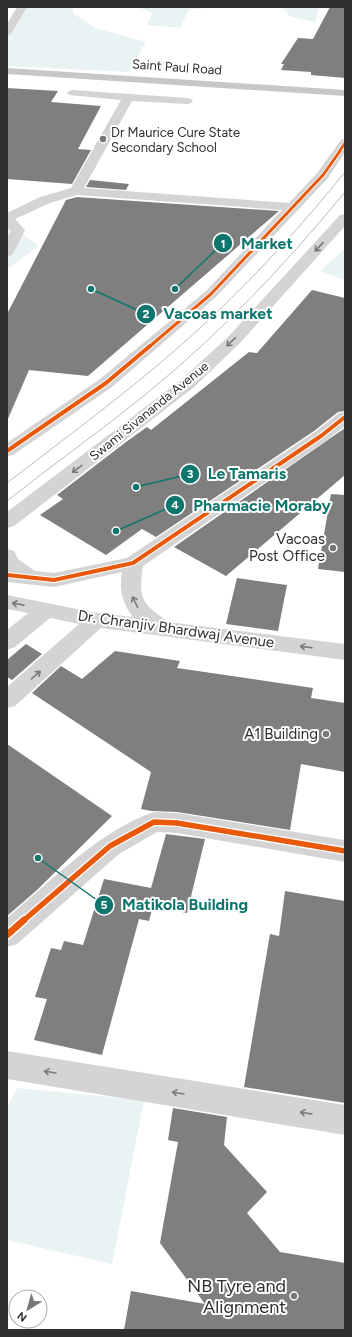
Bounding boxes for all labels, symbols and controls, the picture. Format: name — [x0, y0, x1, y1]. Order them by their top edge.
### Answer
street label: Saint Paul Road — [131, 56, 223, 78]
place label: Dr Maurice Cure State Secondary School — [111, 125, 240, 155]
marker: Dr Maurice Cure State Secondary School — [98, 134, 108, 144]
callout: Market — [213, 229, 301, 257]
text: Market — [241, 234, 293, 253]
text: 1 — [220, 237, 226, 251]
one-way arrow — [315, 242, 324, 252]
callout: Vacoas market — [136, 300, 281, 328]
text: Vacoas market — [163, 304, 273, 323]
text: 2 — [143, 307, 150, 321]
one-way arrow — [226, 338, 236, 347]
street label: Swami Sivananda Avenue — [86, 358, 212, 464]
callout: Le Tamaris — [180, 460, 294, 488]
text: Le Tamaris — [208, 464, 287, 483]
one-way arrow — [71, 465, 82, 474]
text: 3 — [187, 467, 194, 481]
callout: Pharmacie Moraby — [165, 491, 339, 519]
text: Pharmacie Moraby — [193, 496, 331, 515]
text: 4 — [171, 498, 179, 512]
place label: Vacoas Post Office — [249, 530, 325, 565]
marker: Vacoas Post Office — [328, 543, 338, 553]
one-way arrow — [131, 597, 138, 609]
one-way arrow — [12, 600, 25, 608]
street label: Dr. Chranjiv Bhardwaj Avenue — [77, 606, 275, 652]
one-way arrow — [300, 643, 313, 651]
one-way arrow — [31, 670, 41, 679]
place label: A1 Building — [244, 725, 318, 743]
marker: A1 Building — [321, 729, 331, 739]
callout: Matikola Building — [94, 891, 256, 919]
text: Matikola Building — [122, 895, 248, 914]
text: 5 — [101, 898, 108, 912]
one-way arrow — [44, 1068, 57, 1076]
one-way arrow — [172, 1089, 185, 1097]
one-way arrow — [300, 1109, 313, 1117]
place label: NB Tyre and Alignment — [187, 1275, 286, 1318]
north arrow — [8, 1289, 48, 1329]
marker: NB Tyre and Alignment — [289, 1291, 299, 1301]
text: N — [15, 1309, 30, 1324]

